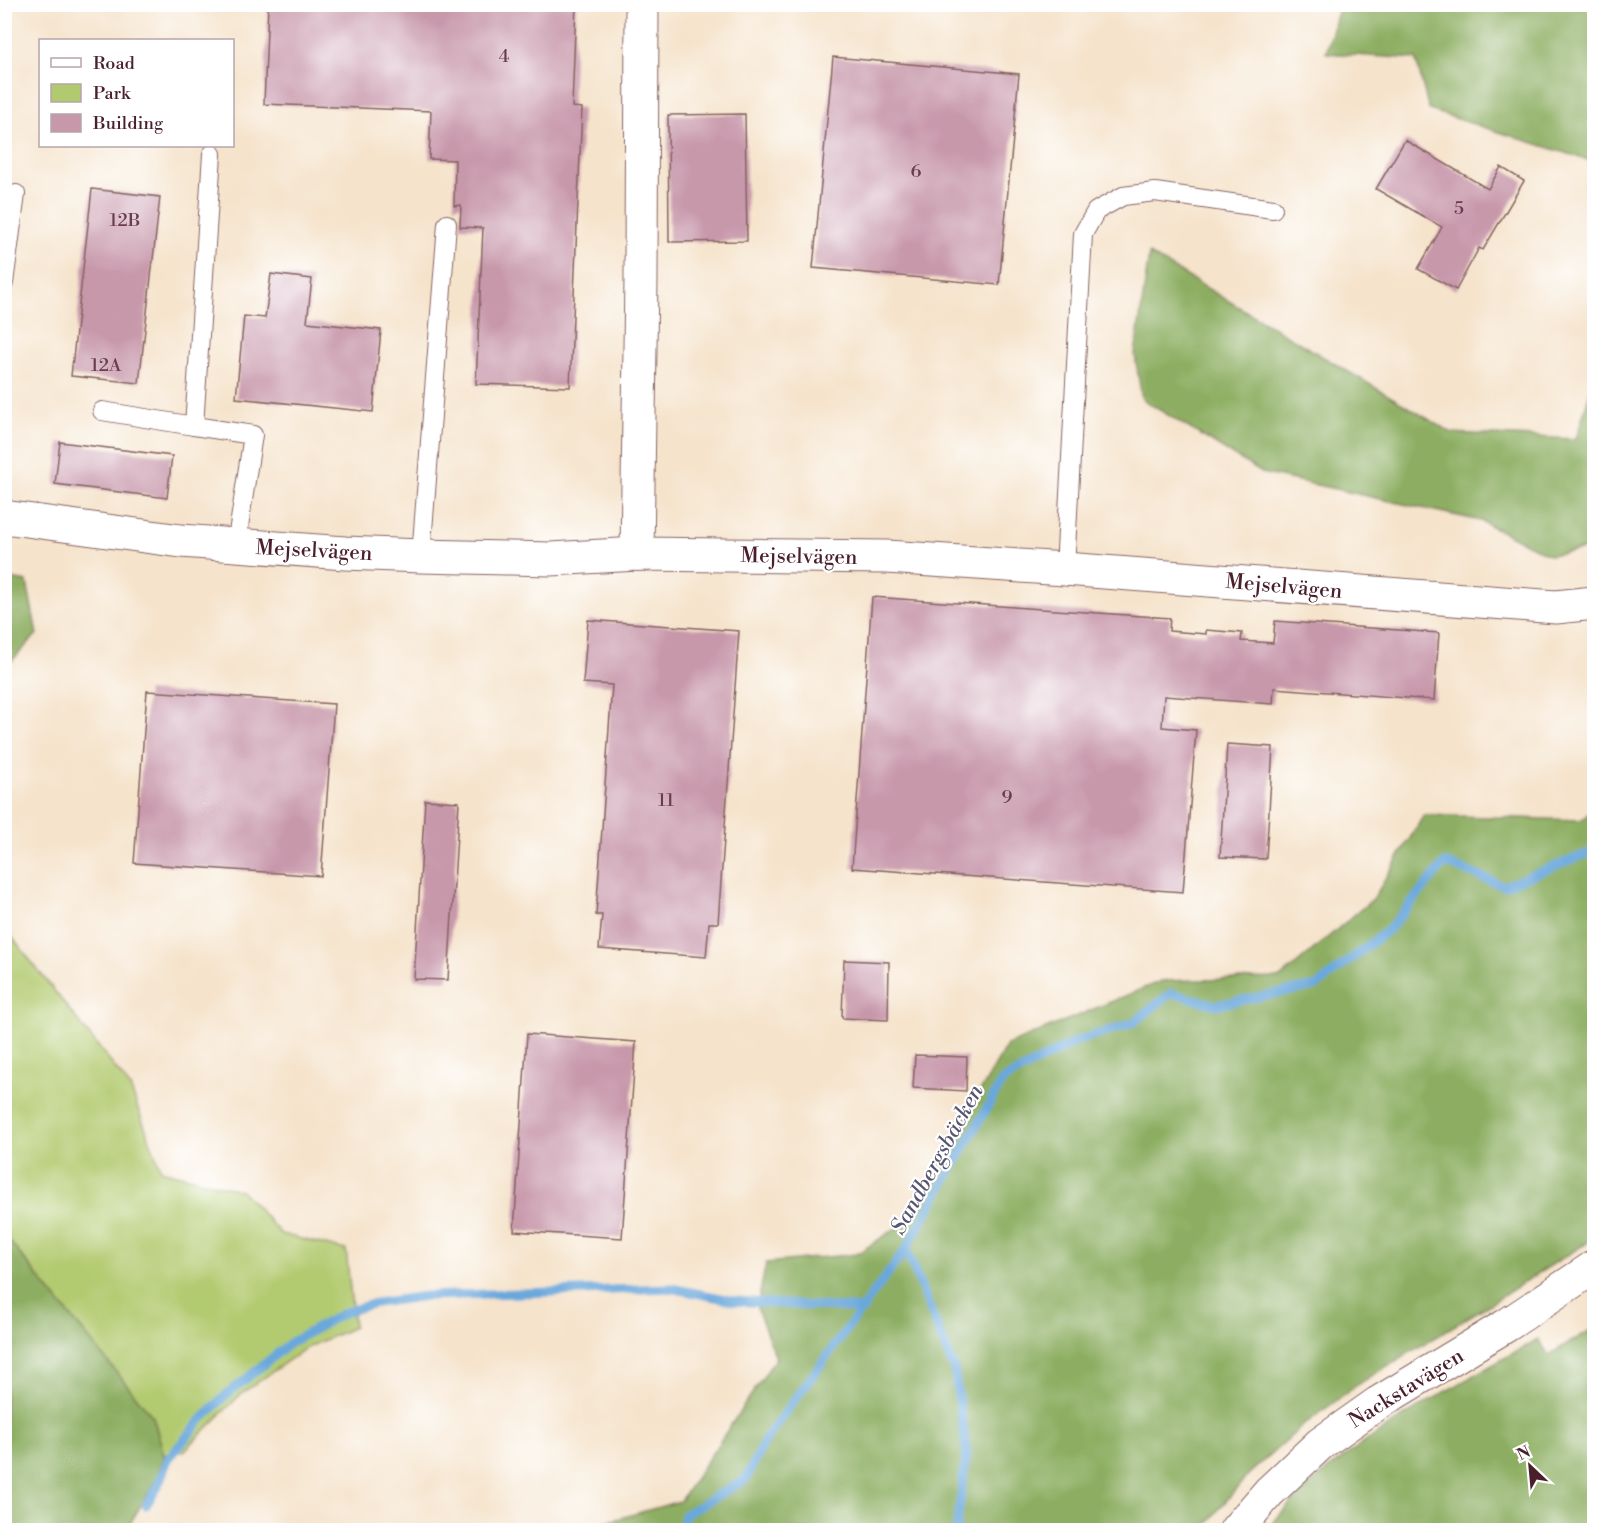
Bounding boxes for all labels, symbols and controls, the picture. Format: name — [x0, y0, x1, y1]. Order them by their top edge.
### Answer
legend — [39, 39, 234, 147]
house number: 4 — [499, 45, 510, 68]
text: Road — [93, 52, 136, 75]
text: Park — [93, 82, 132, 105]
text: Building — [92, 112, 164, 135]
house number: 6 — [911, 160, 922, 183]
house number: 5 — [1454, 197, 1464, 220]
house number: 12B — [109, 209, 141, 232]
house number: 12A — [91, 354, 122, 377]
street label: Mejselvägen — [255, 535, 374, 567]
street label: Mejselvägen — [740, 543, 858, 571]
street label: Mejselvägen — [1224, 569, 1344, 605]
house number: 9 — [1002, 786, 1013, 809]
house number: 11 — [658, 789, 674, 812]
water label: Sandbergsbäcken — [885, 1079, 990, 1239]
street label: Nackstavägen — [1344, 1343, 1469, 1434]
north arrow — [1500, 1436, 1560, 1496]
text: N — [1514, 1442, 1534, 1465]

